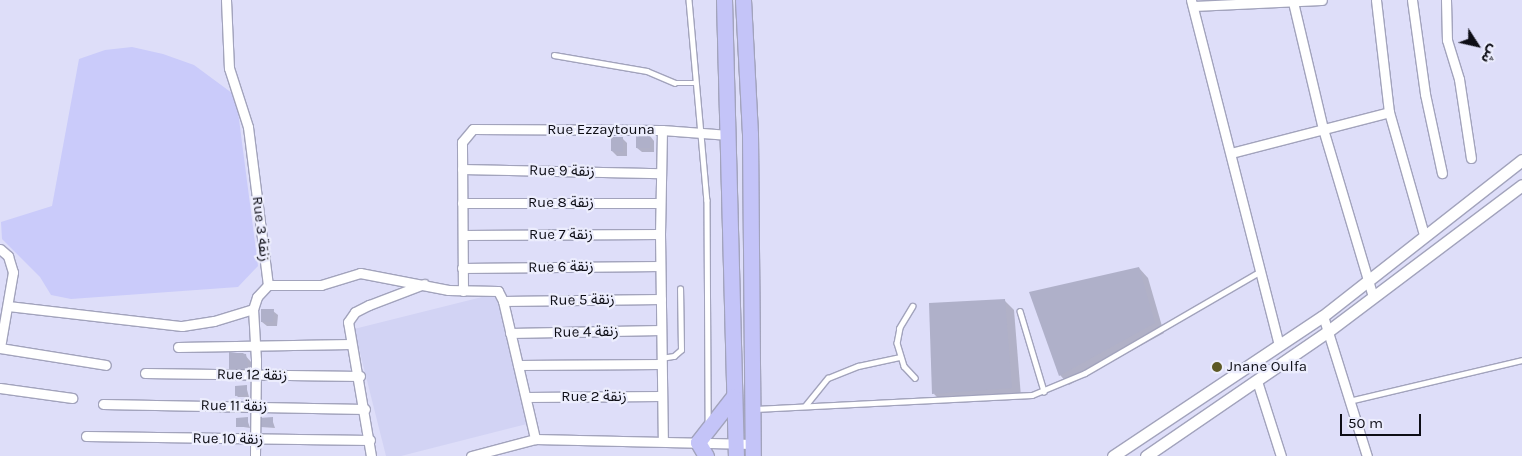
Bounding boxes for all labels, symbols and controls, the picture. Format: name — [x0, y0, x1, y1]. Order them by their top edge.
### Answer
north arrow — [1452, 20, 1502, 70]
text: ش — [1477, 41, 1502, 67]
street label: Rue Ezzaytouna — [547, 121, 655, 139]
street label: Rue 9 زنقة — [529, 161, 595, 181]
street label: Rue 8 زنقة — [528, 194, 594, 212]
street label: Rue 3 زنقة — [248, 195, 274, 263]
street label: Rue 7 زنقة — [529, 226, 593, 244]
street label: Rue 6 زنقة — [528, 257, 594, 277]
street label: Rue 5 زنقة — [549, 290, 615, 310]
street label: Rue 4 زنقة — [553, 322, 619, 342]
place label: Jnane Oulfa — [1227, 358, 1307, 376]
marker: Jnane Oulfa — [1211, 361, 1223, 373]
street label: Rue 12 زنقة — [217, 365, 287, 385]
street label: Rue 2 زنقة — [561, 388, 627, 406]
street label: Rue 11 زنقة — [200, 396, 268, 416]
scale bar — [1342, 404, 1423, 436]
text: 50 m — [1348, 414, 1383, 432]
street label: Rue 10 زنقة — [192, 429, 264, 449]

